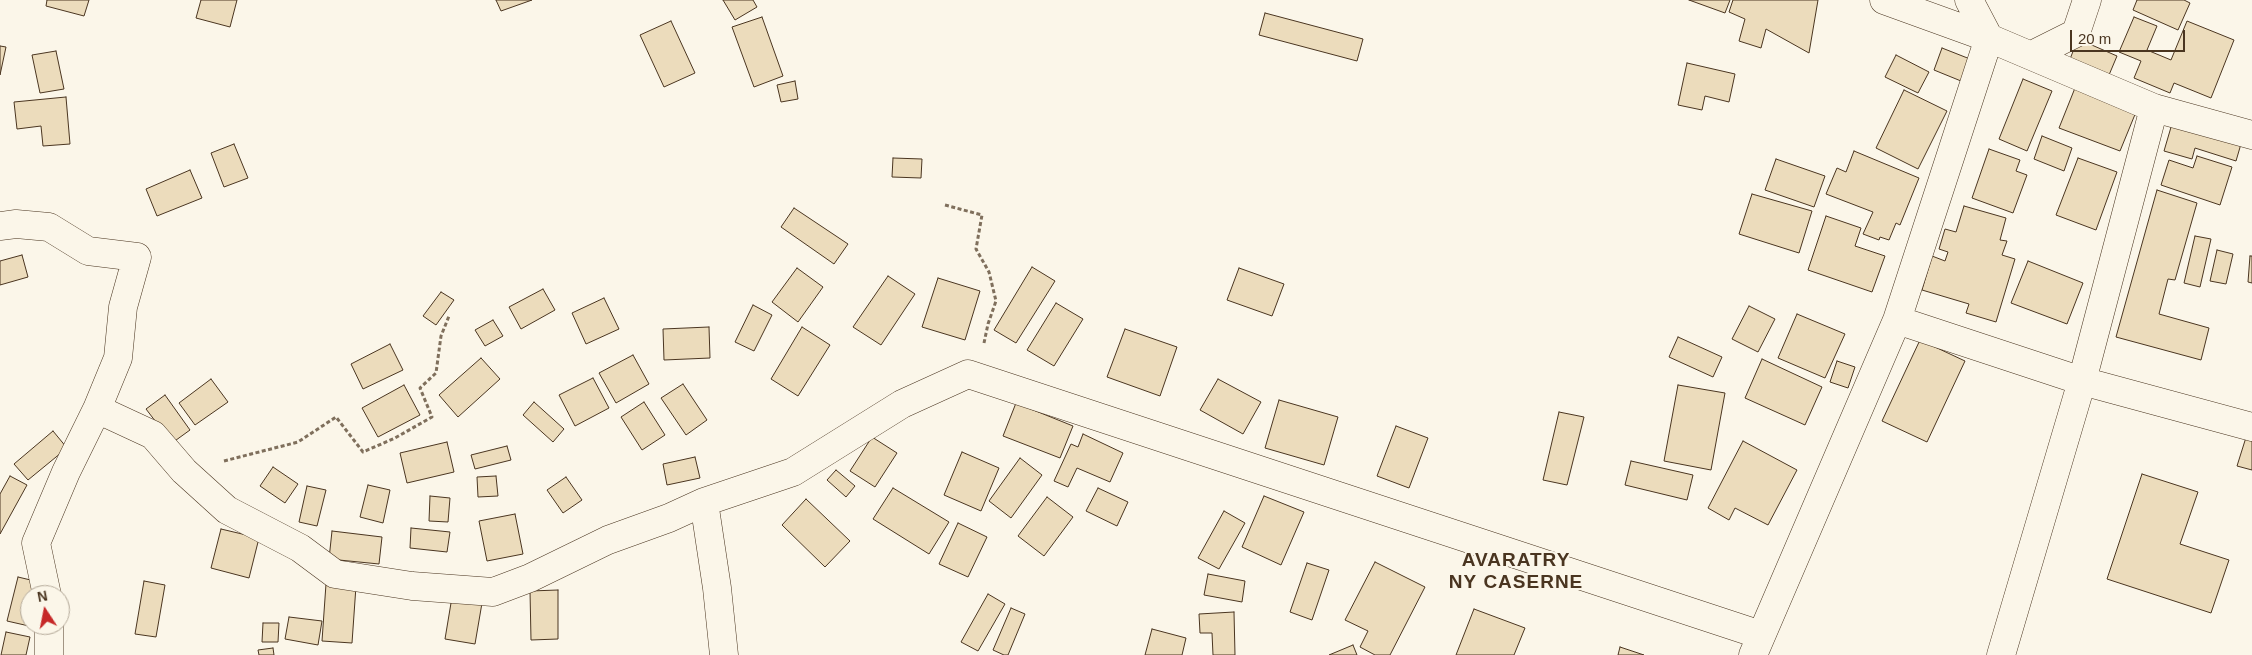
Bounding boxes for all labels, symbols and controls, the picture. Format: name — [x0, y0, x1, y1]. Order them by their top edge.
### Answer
scale bar — [2072, 20, 2187, 52]
text: 20 m — [2078, 30, 2111, 47]
district label: AVARATRY NY CASERNE — [1447, 550, 1585, 594]
north arrow — [20, 585, 70, 635]
text: N — [36, 587, 49, 605]

